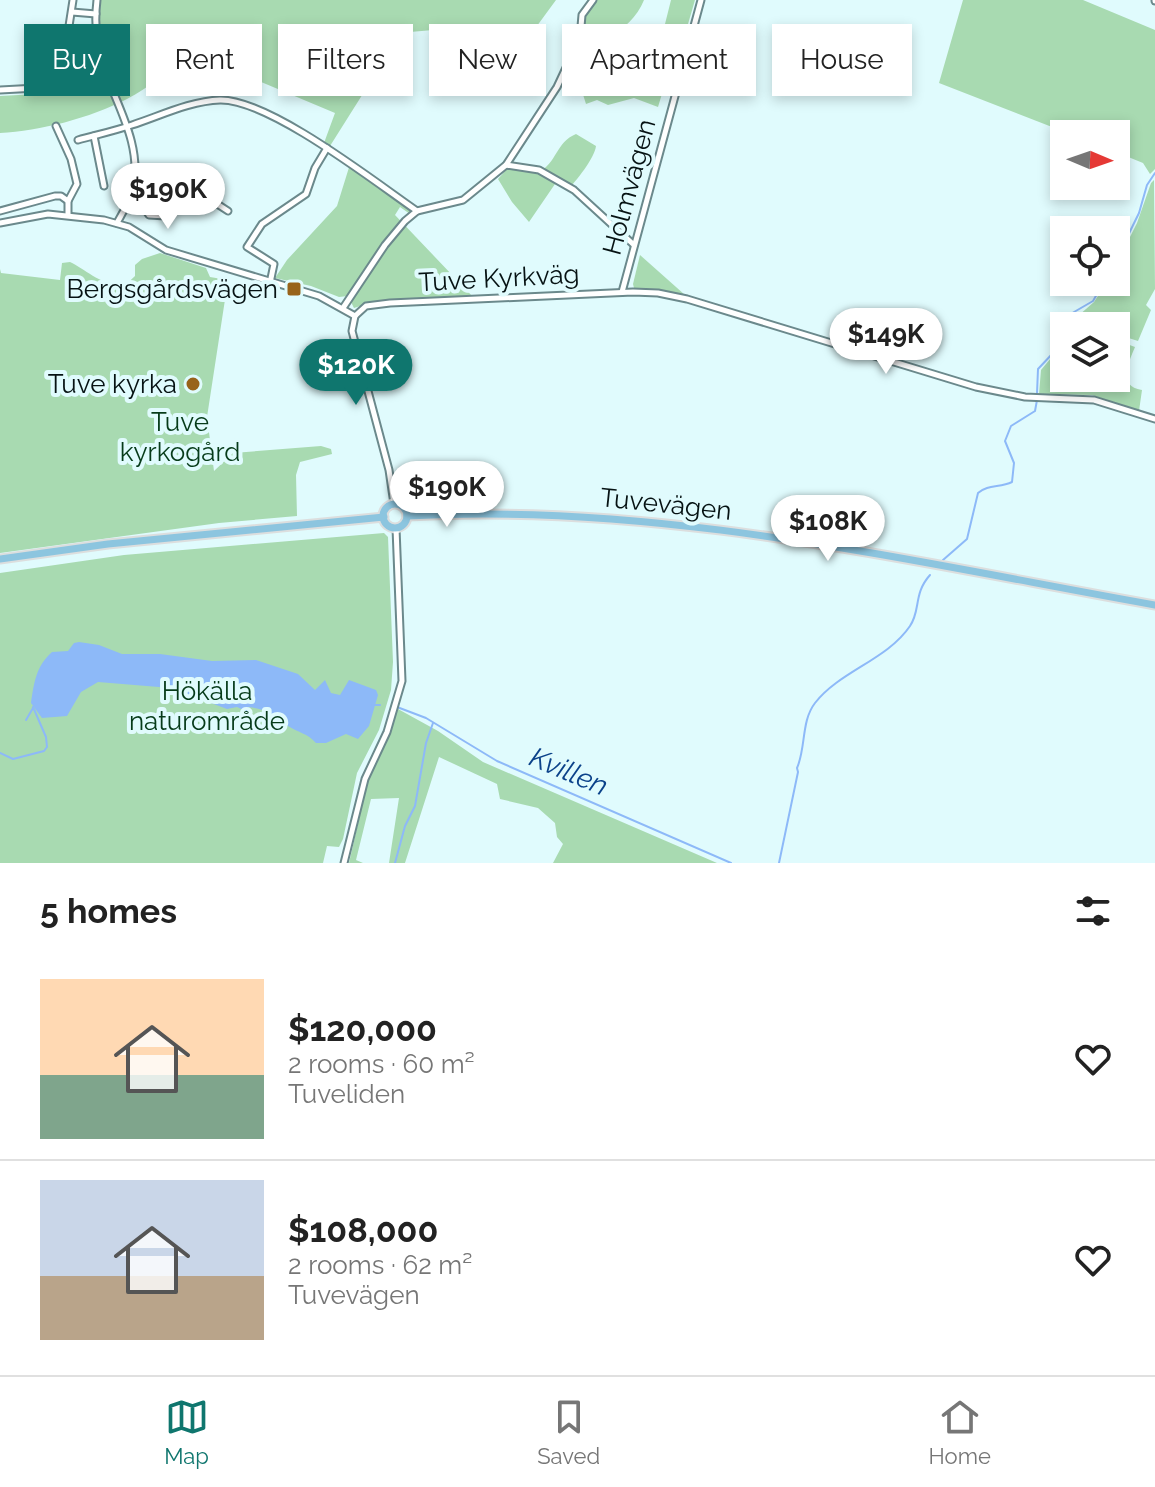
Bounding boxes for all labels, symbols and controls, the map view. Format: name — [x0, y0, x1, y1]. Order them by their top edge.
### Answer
chip: Buy — [24, 24, 130, 96]
chip: Rent — [146, 24, 262, 96]
chip: Filters — [278, 24, 413, 96]
chip: New — [429, 24, 546, 96]
chip: Apartment — [562, 24, 756, 96]
chip: House — [772, 24, 912, 96]
street label: Holmvägen — [596, 116, 662, 258]
north arrow — [1050, 120, 1130, 200]
map controls — [1050, 120, 1130, 392]
pin: $190K — [112, 163, 224, 231]
text: $190K — [129, 174, 207, 204]
button: locate — [1050, 216, 1130, 296]
street label: Tuve Kyrkväg — [418, 259, 580, 297]
place label: Bergsgårdsvägen — [66, 274, 278, 304]
marker: Bergsgårdsvägen — [285, 280, 303, 298]
pin: $149K — [830, 308, 942, 376]
button: layers — [1050, 312, 1130, 392]
text: $149K — [848, 319, 924, 349]
pin: $120K — [300, 339, 412, 407]
text: $120K — [317, 350, 395, 380]
place label: Tuve kyrka — [48, 369, 177, 399]
marker: Tuve kyrka — [184, 375, 202, 393]
park label: Tuve kyrkogård — [120, 407, 240, 467]
pin: $190K — [391, 461, 503, 529]
text: $190K — [408, 472, 486, 502]
street label: Tuvevägen — [599, 482, 733, 526]
pin: $108K — [772, 495, 884, 563]
text: $108K — [789, 506, 867, 536]
park label: Hökälla naturområde — [129, 676, 285, 736]
water label: Kvillen — [525, 740, 613, 803]
icon: filters — [1071, 889, 1115, 933]
text: 5 homes — [40, 891, 177, 931]
text: $120,000 — [288, 1009, 437, 1049]
icon: home — [104, 1011, 200, 1107]
icon: heart — [1071, 1037, 1115, 1081]
text: 2 rooms · 60 m² — [288, 1049, 475, 1079]
text: Tuveliden — [288, 1079, 405, 1109]
text: $108,000 — [288, 1210, 438, 1250]
icon: home — [104, 1212, 200, 1308]
icon: heart — [1071, 1238, 1115, 1282]
text: 2 rooms · 62 m² — [288, 1250, 472, 1280]
text: Tuvevägen — [288, 1280, 420, 1310]
tab: Map — [164, 1395, 209, 1469]
tab: Saved — [537, 1395, 600, 1469]
tab: Home — [929, 1395, 991, 1469]

